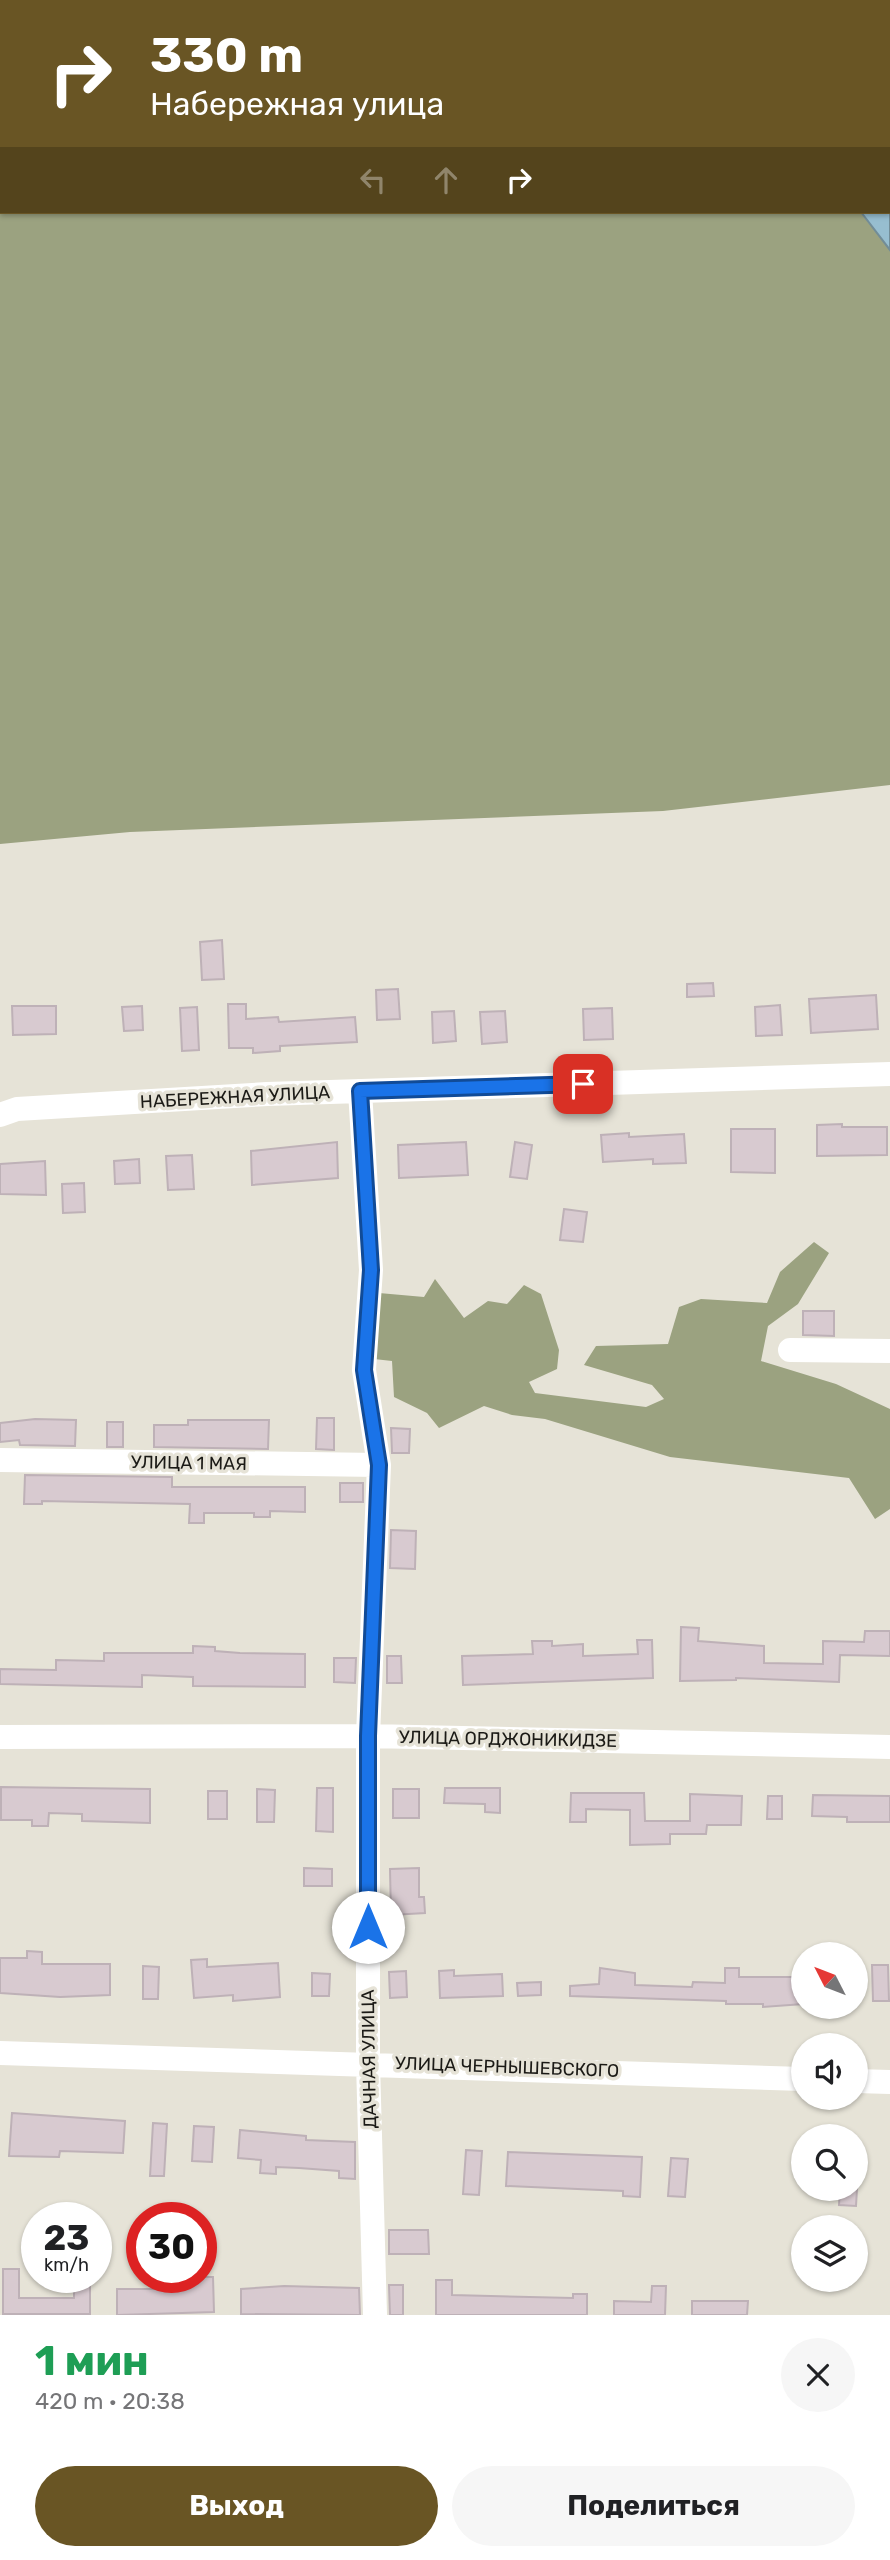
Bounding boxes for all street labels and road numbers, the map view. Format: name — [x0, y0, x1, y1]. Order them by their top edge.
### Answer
street label: НАБЕРЕЖНАЯ УЛИЦА — [139, 1081, 331, 1113]
street label: УЛИЦА 1 МАЯ — [131, 1451, 247, 1475]
street label: УЛИЦА ОРДЖОНИКИДЗЕ — [399, 1726, 617, 1752]
street label: ДАЧНАЯ УЛИЦА — [357, 1989, 381, 2129]
street label: УЛИЦА ЧЕРНЫШЕВСКОГО — [395, 2052, 619, 2082]

